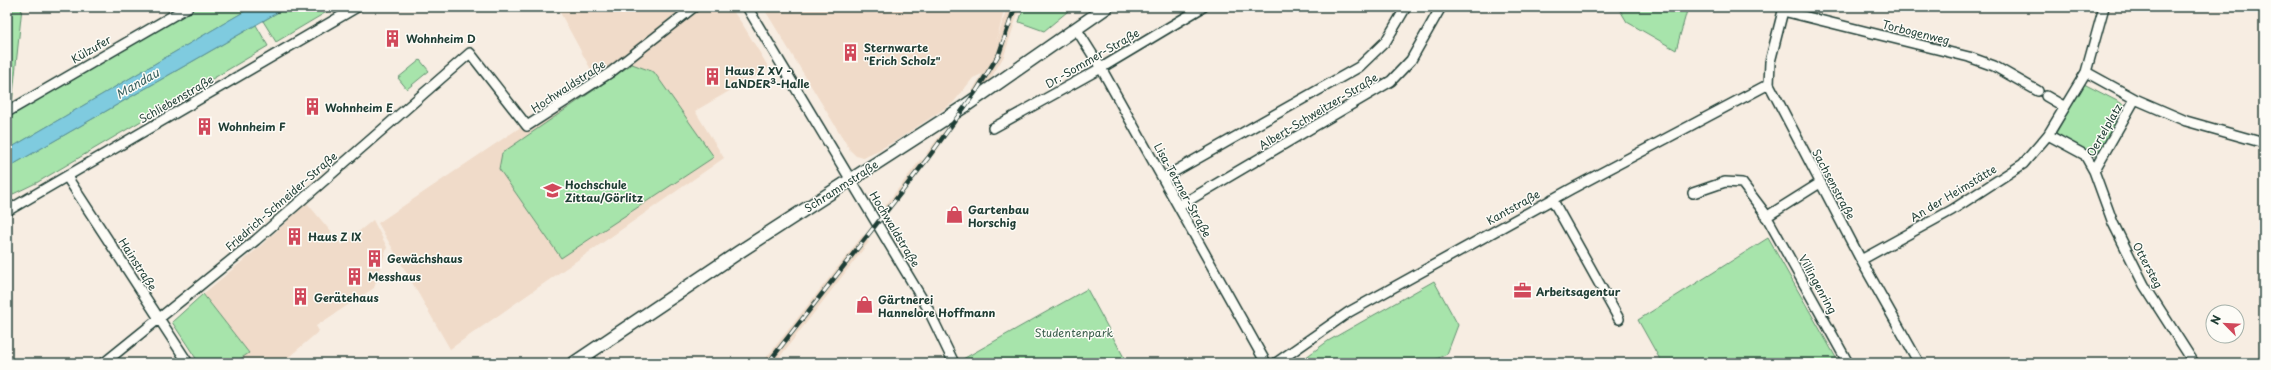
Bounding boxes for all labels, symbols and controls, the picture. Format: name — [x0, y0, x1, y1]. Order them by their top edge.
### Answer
street label: Torbogenweg — [1880, 15, 1952, 49]
street label: Dr.-Sommer-Straße — [1042, 24, 1142, 92]
building icon: Wohnheim D — [383, 28, 403, 48]
street label: Külzufer — [68, 30, 115, 67]
place label: Wohnheim D — [406, 30, 476, 47]
place label: Sternwarte "Erich Scholz" — [864, 39, 941, 69]
building icon: Sternwarte "Erich Scholz" — [841, 43, 861, 63]
street label: Hochwaldstraße — [527, 55, 609, 116]
place label: Haus Z XV - LaNDER³-Halle — [725, 62, 809, 92]
water label: Mandau — [112, 63, 163, 103]
building icon: Haus Z XV - LaNDER³-Halle — [702, 66, 722, 86]
street label: Albert-Schweitzer-Straße — [1255, 69, 1381, 153]
street label: Schliebenstraße — [135, 71, 217, 127]
building icon: Wohnheim E — [302, 97, 322, 117]
place label: Wohnheim E — [325, 99, 393, 116]
street label: Oertelplatz — [2082, 100, 2126, 160]
building icon: Wohnheim F — [195, 116, 215, 136]
place label: Wohnheim F — [218, 118, 286, 135]
street label: Lisa-Tetzner-Straße — [1150, 140, 1216, 240]
street label: Sachsenstraße — [1808, 146, 1860, 223]
street label: Friedrich-Schneider-Straße — [221, 147, 341, 254]
street label: Schrammstraße — [801, 156, 881, 216]
street label: An der Heimstätte — [1906, 160, 2000, 226]
place label: Hochschule Zittau/Görlitz — [565, 176, 643, 206]
school or university icon: Hochschule Zittau/Görlitz — [542, 180, 562, 200]
street label: Kantstraße — [1483, 185, 1543, 229]
street label: Hochwaldstraße — [866, 188, 924, 270]
place label: Gartenbau Horschig — [968, 201, 1029, 231]
shop icon: Gartenbau Horschig — [945, 205, 965, 225]
building icon: Haus Z IX — [285, 226, 305, 246]
place label: Haus Z IX — [308, 228, 362, 245]
street label: Hainstraße — [115, 234, 161, 294]
street label: Ottersteg — [2129, 239, 2167, 291]
building icon: Gewächshaus — [364, 248, 384, 268]
place label: Gewächshaus — [387, 250, 463, 267]
street label: Villingenring — [1795, 251, 1841, 317]
building icon: Messhaus — [345, 266, 365, 286]
place label: Messhaus — [368, 268, 421, 285]
office icon: Arbeitsagentur — [1513, 281, 1533, 301]
place label: Arbeitsagentur — [1535, 283, 1621, 300]
building icon: Gerätehaus — [291, 287, 311, 307]
place label: Gerätehaus — [314, 289, 379, 306]
place label: Gärtnerei Hannelore Hoffmann — [878, 291, 996, 321]
shop icon: Gärtnerei Hannelore Hoffmann — [855, 295, 875, 315]
north arrow — [2205, 304, 2245, 344]
text: N — [2206, 312, 2225, 327]
park label: Studentenpark — [1035, 324, 1114, 341]

